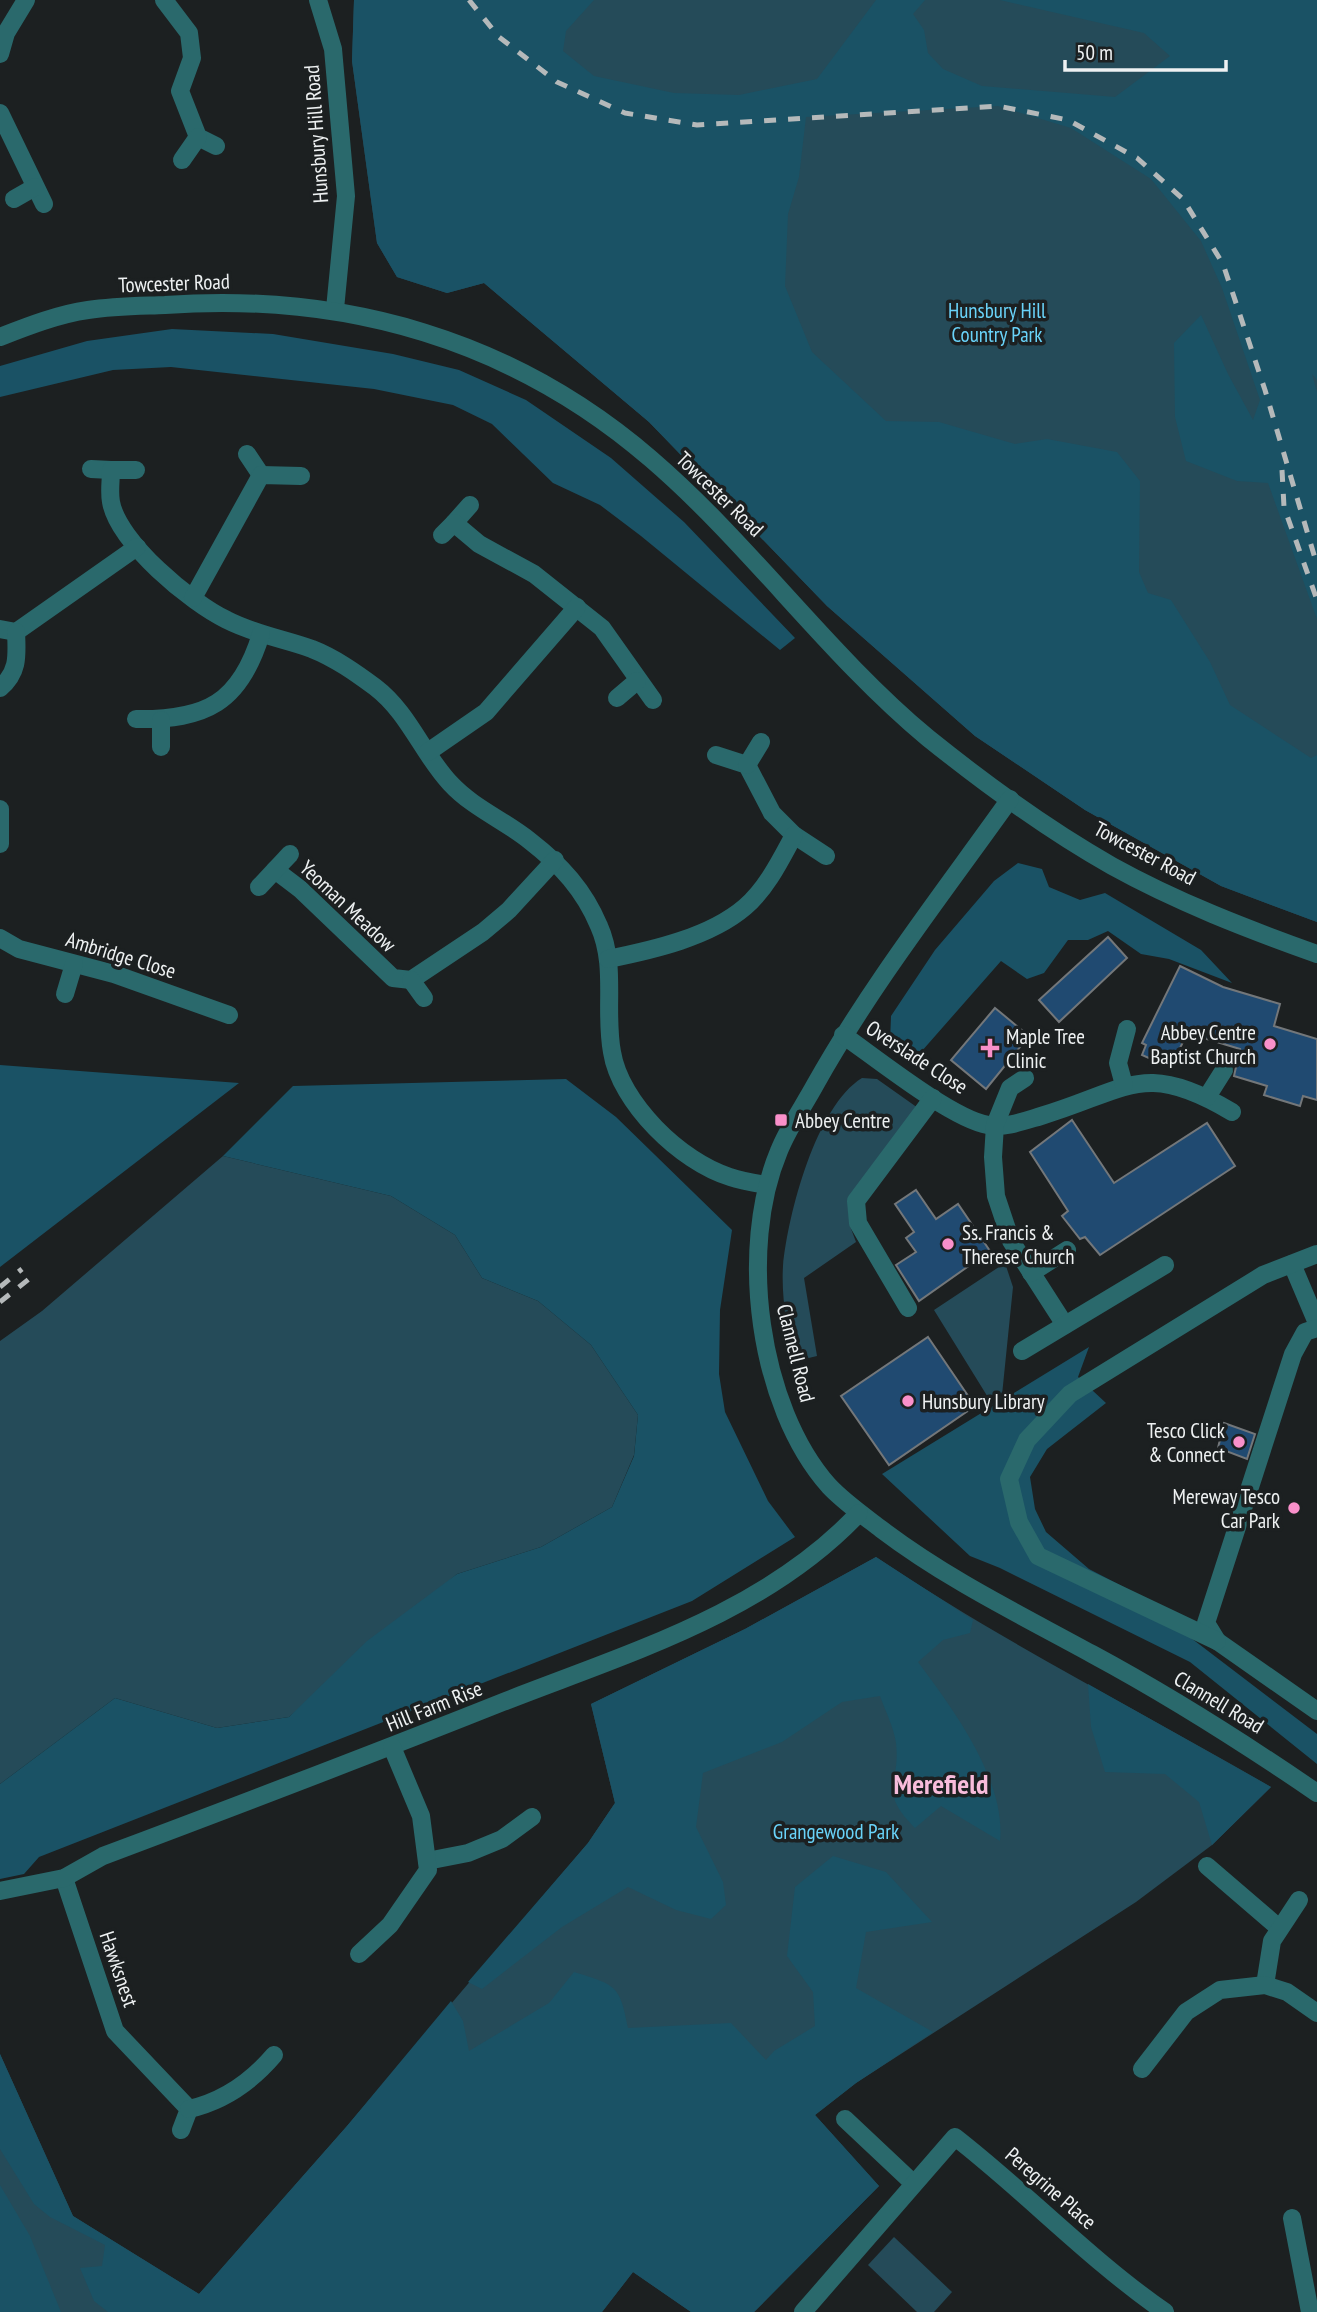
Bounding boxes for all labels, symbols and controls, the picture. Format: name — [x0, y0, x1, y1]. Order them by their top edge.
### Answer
scale bar — [1065, 28, 1226, 72]
text: 50 m — [1076, 39, 1113, 66]
street label: Hunsbury Hill Road — [298, 64, 334, 204]
street label: Towcester Road — [118, 268, 230, 298]
park label: Hunsbury Hill Country Park — [948, 297, 1046, 348]
street label: Towcester Road — [671, 446, 769, 542]
street label: Towcester Road — [1089, 815, 1201, 891]
street label: Yeoman Meadow — [294, 854, 402, 958]
street label: Ambridge Close — [63, 925, 179, 985]
street label: Overslade Close — [861, 1014, 973, 1100]
place label: Abbey Centre Baptist Church — [1150, 1019, 1256, 1070]
place label: Maple Tree Clinic — [1006, 1023, 1085, 1074]
marker: Abbey Centre Baptist Church — [1262, 1036, 1278, 1052]
marker: Maple Tree Clinic — [980, 1038, 1000, 1058]
place label: Abbey Centre — [795, 1107, 890, 1134]
marker: Abbey Centre — [773, 1112, 789, 1128]
place label: Ss. Francis & Therese Church — [962, 1219, 1074, 1270]
marker: Ss. Francis & Therese Church — [940, 1236, 956, 1252]
street label: Clannell Road — [771, 1301, 821, 1405]
place label: Hunsbury Library — [922, 1388, 1045, 1415]
marker: Hunsbury Library — [900, 1393, 916, 1409]
place label: Tesco Click & Connect — [1147, 1417, 1225, 1468]
marker: Tesco Click & Connect — [1231, 1434, 1247, 1450]
place label: Mereway Tesco Car Park — [1173, 1483, 1280, 1534]
marker: Mereway Tesco Car Park — [1286, 1500, 1302, 1516]
street label: Clannell Road — [1169, 1665, 1269, 1739]
street label: Hill Farm Rise — [382, 1674, 486, 1738]
district label: Merefield — [894, 1765, 988, 1802]
park label: Grangewood Park — [773, 1818, 899, 1845]
street label: Hawksnest — [94, 1928, 145, 2011]
street label: Peregrine Place — [1000, 2141, 1102, 2235]

